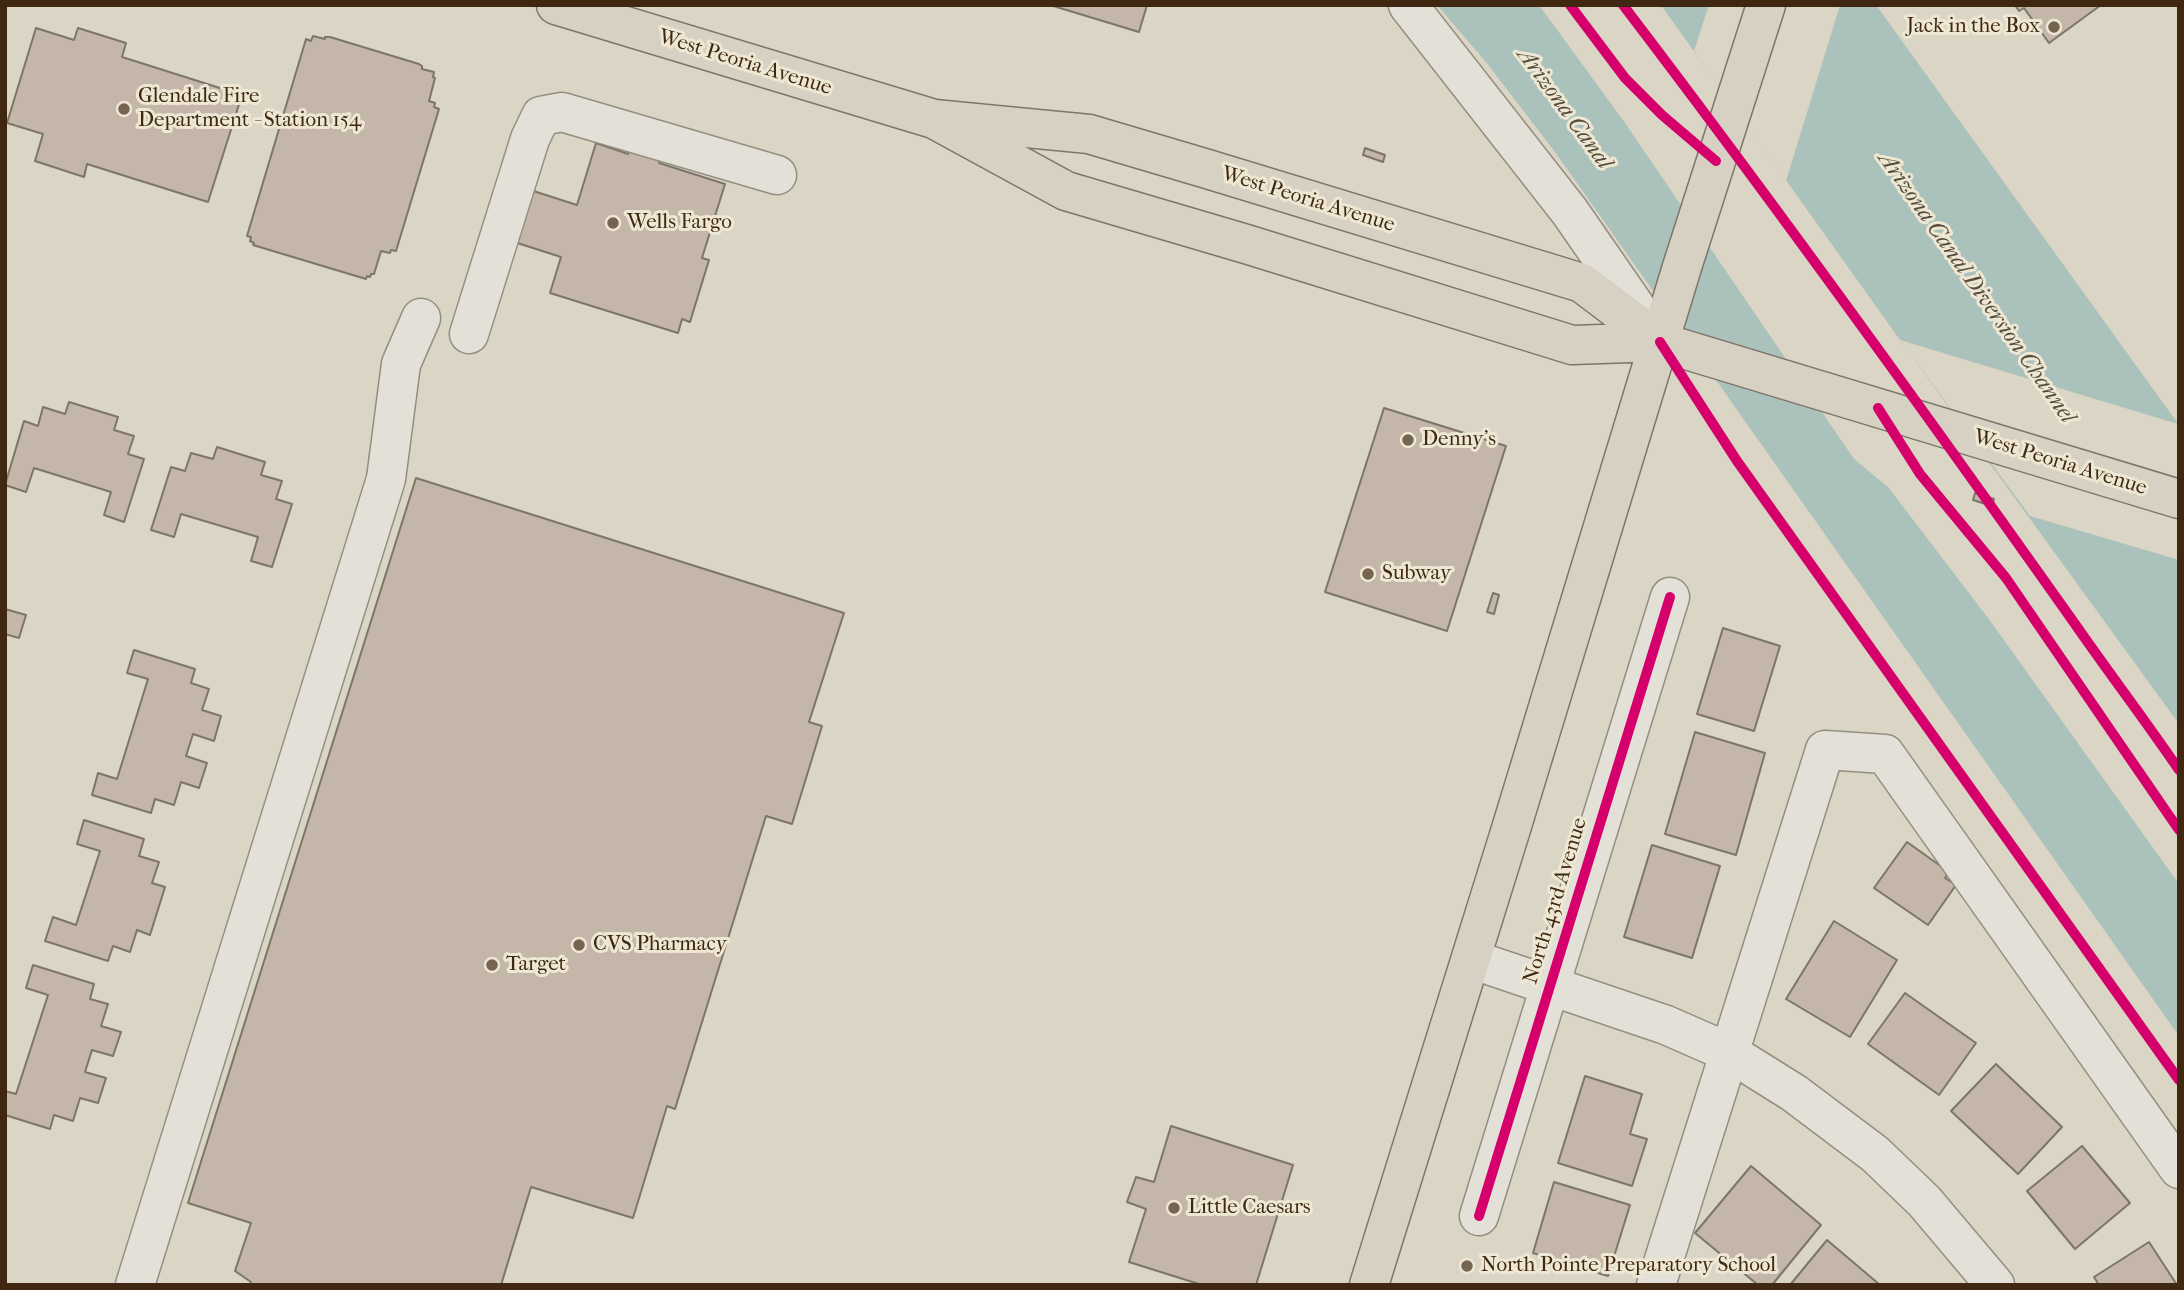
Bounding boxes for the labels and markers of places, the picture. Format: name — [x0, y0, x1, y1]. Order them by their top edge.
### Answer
place label: Jack in the Box — [1907, 14, 2040, 40]
marker: Jack in the Box — [2046, 19, 2062, 35]
place label: Glendale Fire Department - Station 154 — [138, 84, 361, 134]
marker: Glendale Fire Department - Station 154 — [116, 101, 132, 117]
place label: Wells Fargo — [627, 210, 732, 236]
marker: Wells Fargo — [605, 215, 621, 231]
place label: Denny's — [1422, 427, 1496, 453]
marker: Denny's — [1400, 432, 1416, 448]
place label: Subway — [1382, 561, 1451, 587]
marker: Subway — [1360, 566, 1376, 582]
place label: CVS Pharmacy — [593, 932, 727, 958]
marker: CVS Pharmacy — [571, 937, 587, 953]
place label: Target — [506, 952, 566, 978]
marker: Target — [484, 957, 500, 973]
place label: Little Caesars — [1188, 1195, 1311, 1221]
marker: Little Caesars — [1166, 1200, 1182, 1216]
place label: North Pointe Preparatory School — [1481, 1253, 1776, 1279]
marker: North Pointe Preparatory School — [1459, 1258, 1475, 1274]

